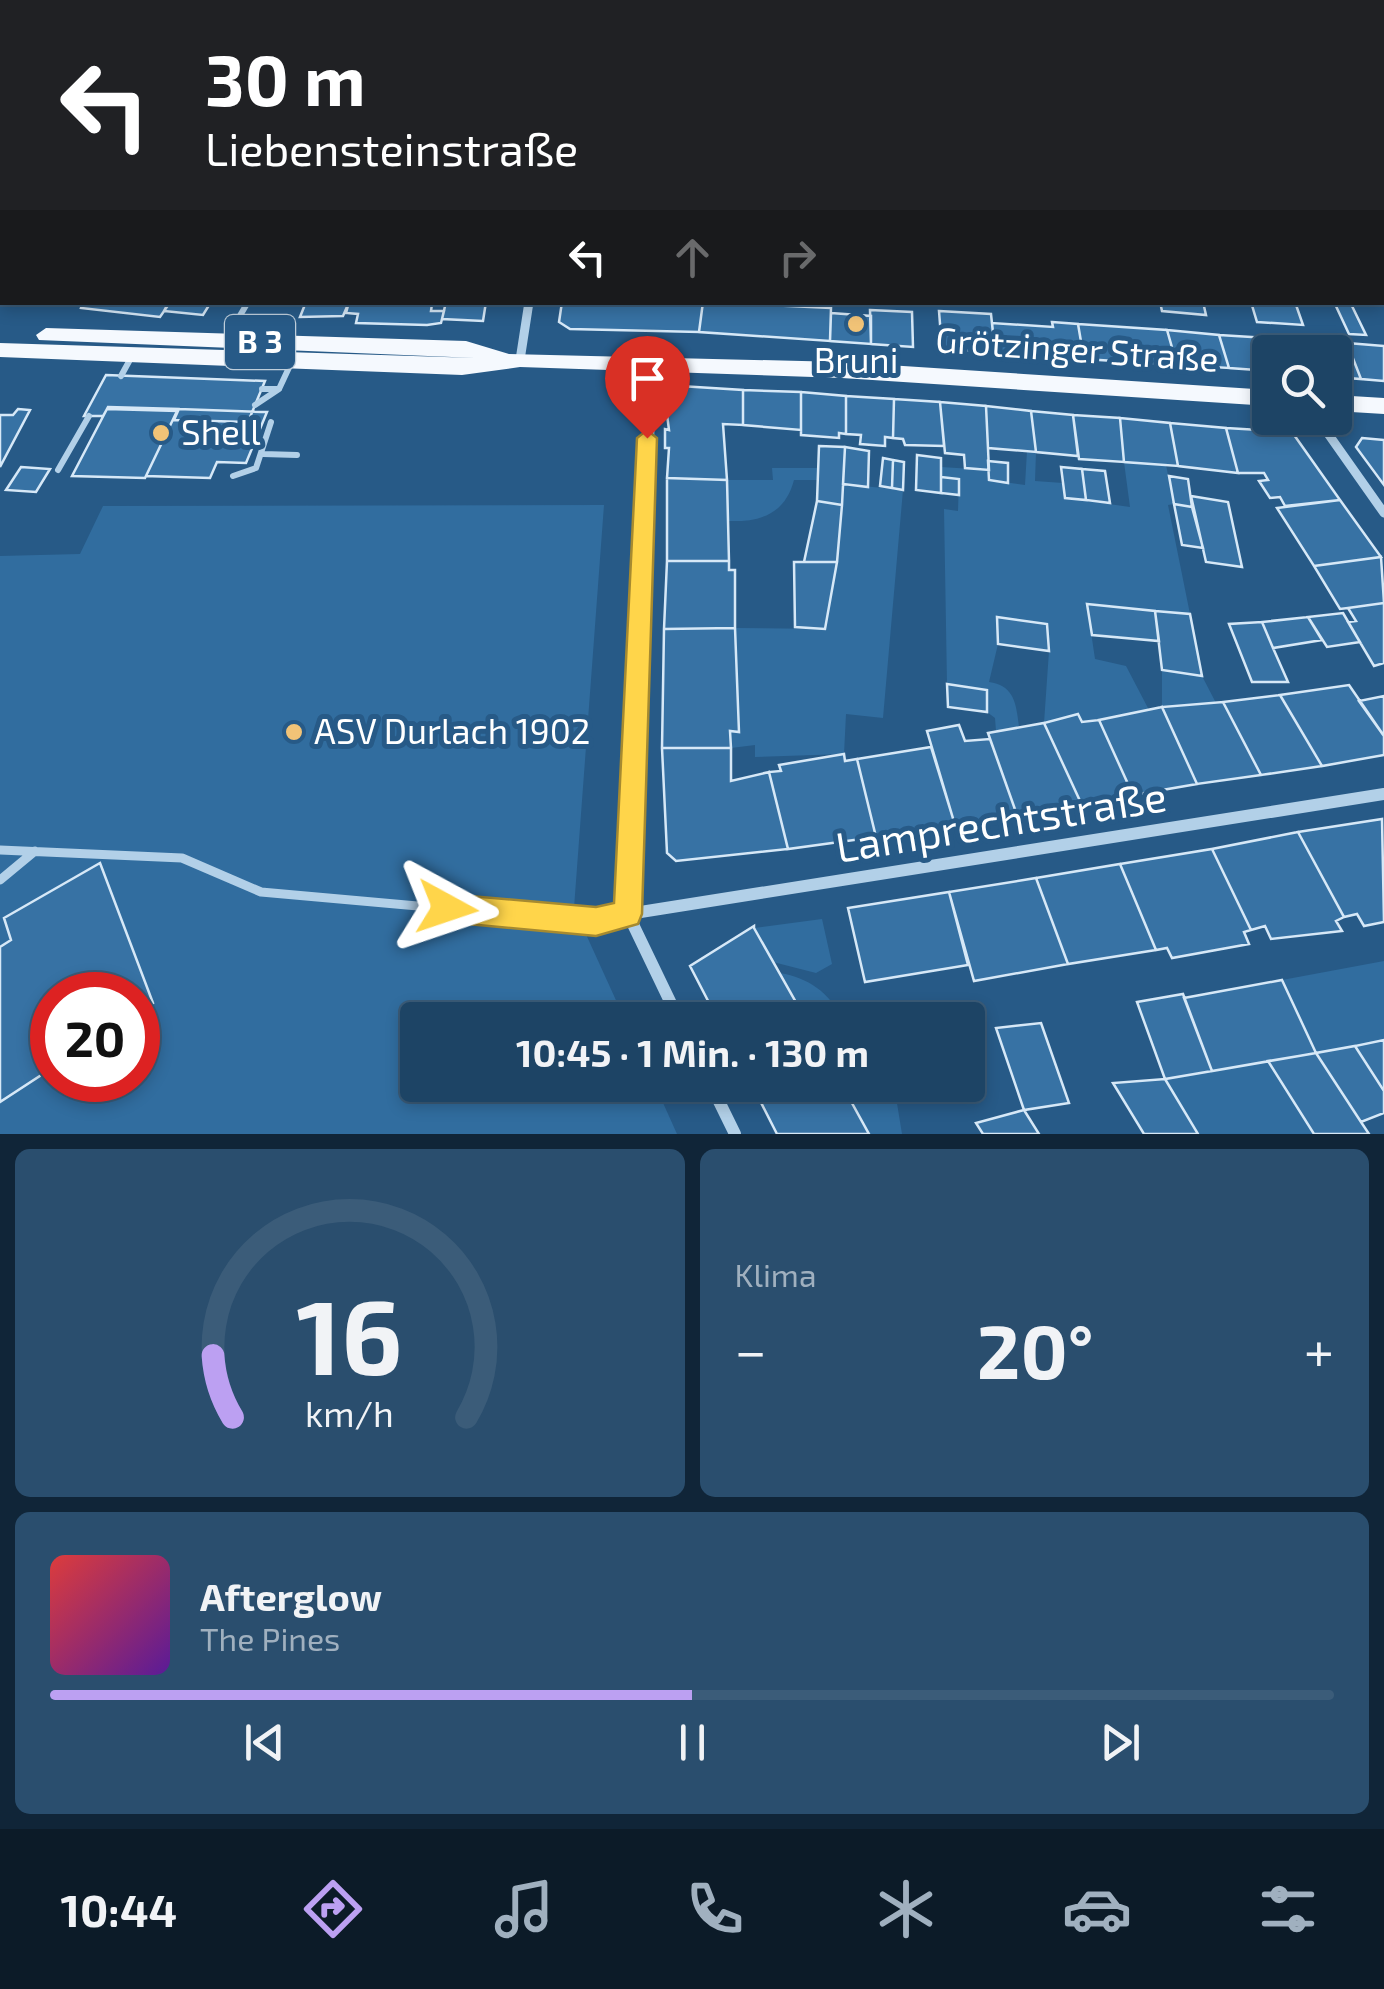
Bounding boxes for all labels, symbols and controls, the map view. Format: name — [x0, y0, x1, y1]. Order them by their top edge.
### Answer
text: 30 m — [205, 36, 366, 120]
icon: left — [40, 40, 170, 170]
text: Liebensteinstraße — [205, 121, 578, 175]
icon: left — [560, 230, 615, 285]
icon: ahead — [665, 230, 720, 285]
icon: right — [770, 230, 825, 285]
marker: Bruni — [845, 313, 867, 335]
road number: B 3 — [225, 315, 295, 369]
street label: Grötzinger Straße — [934, 317, 1220, 379]
map controls — [1252, 335, 1352, 435]
button: search — [1252, 335, 1352, 435]
pin — [605, 336, 690, 439]
place label: Bruni — [814, 338, 898, 380]
icon: arrive — [620, 351, 675, 406]
place label: Shell — [181, 410, 261, 452]
marker: Shell — [150, 422, 172, 444]
place label: ASV Durlach 1902 — [314, 709, 591, 751]
marker: ASV Durlach 1902 — [283, 721, 305, 743]
street label: Lamprechtstraße — [832, 769, 1169, 871]
position arrow — [395, 856, 499, 960]
speed limit sign: 20 — [30, 972, 160, 1102]
text: 10:45 · 1 Min. · 130 m — [516, 1029, 869, 1075]
text: Klima — [735, 1255, 816, 1293]
text: 16 — [297, 1271, 403, 1396]
text: 20° — [977, 1304, 1094, 1394]
text: − — [735, 1316, 767, 1382]
text: + — [1304, 1316, 1334, 1382]
text: km/h — [305, 1391, 394, 1434]
text: Afterglow — [200, 1573, 382, 1619]
text: The Pines — [200, 1619, 340, 1657]
icon: previous — [237, 1715, 292, 1770]
icon: pause — [665, 1715, 720, 1770]
icon: next — [1093, 1715, 1148, 1770]
icon: directions — [298, 1874, 368, 1944]
icon: music — [489, 1874, 559, 1944]
icon: phone — [680, 1874, 750, 1944]
icon: climate — [871, 1874, 941, 1944]
icon: car — [1062, 1874, 1132, 1944]
icon: filters — [1253, 1874, 1323, 1944]
text: 10:44 — [61, 1882, 177, 1936]

